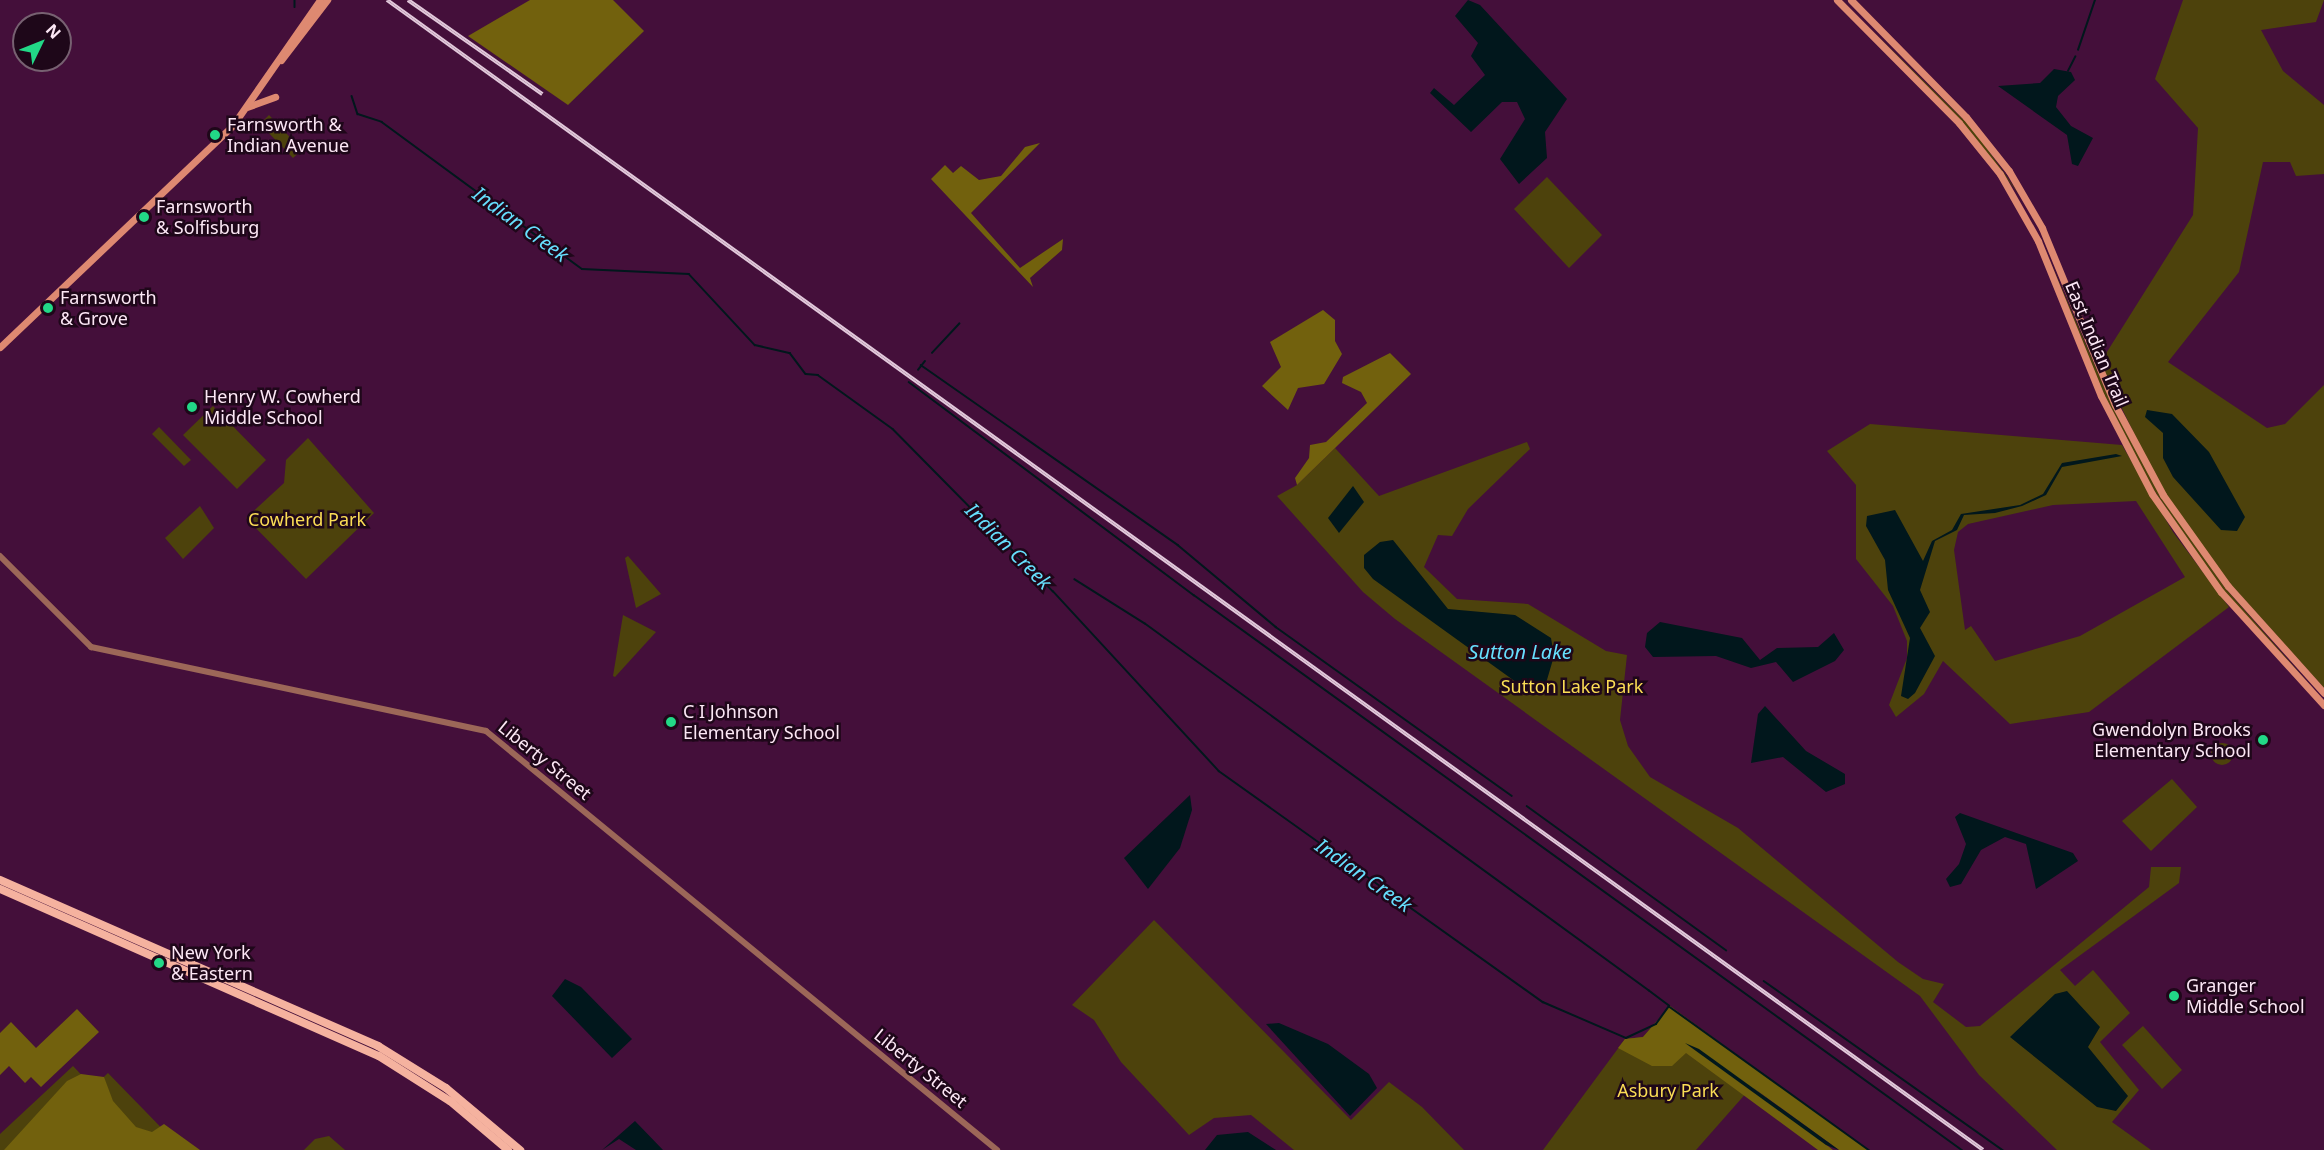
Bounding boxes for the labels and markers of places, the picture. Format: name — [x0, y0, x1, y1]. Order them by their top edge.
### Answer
place label: Farnsworth & Indian Avenue — [227, 114, 349, 156]
marker: Farnsworth & Indian Avenue — [208, 128, 222, 142]
place label: Farnsworth & Solfisburg — [156, 196, 259, 238]
marker: Farnsworth & Solfisburg — [137, 210, 151, 224]
place label: Farnsworth & Grove — [60, 287, 157, 330]
marker: Farnsworth & Grove — [41, 301, 55, 315]
place label: Henry W. Cowherd Middle School — [204, 386, 361, 428]
marker: Henry W. Cowherd Middle School — [185, 400, 199, 414]
place label: C I Johnson Elementary School — [683, 701, 840, 744]
marker: C I Johnson Elementary School — [664, 715, 678, 729]
place label: Gwendolyn Brooks Elementary School — [2092, 719, 2251, 762]
marker: Gwendolyn Brooks Elementary School — [2256, 733, 2270, 747]
place label: New York & Eastern — [171, 942, 253, 984]
marker: New York & Eastern — [152, 956, 166, 970]
place label: Granger Middle School — [2186, 975, 2305, 1018]
marker: Granger Middle School — [2167, 989, 2181, 1003]

